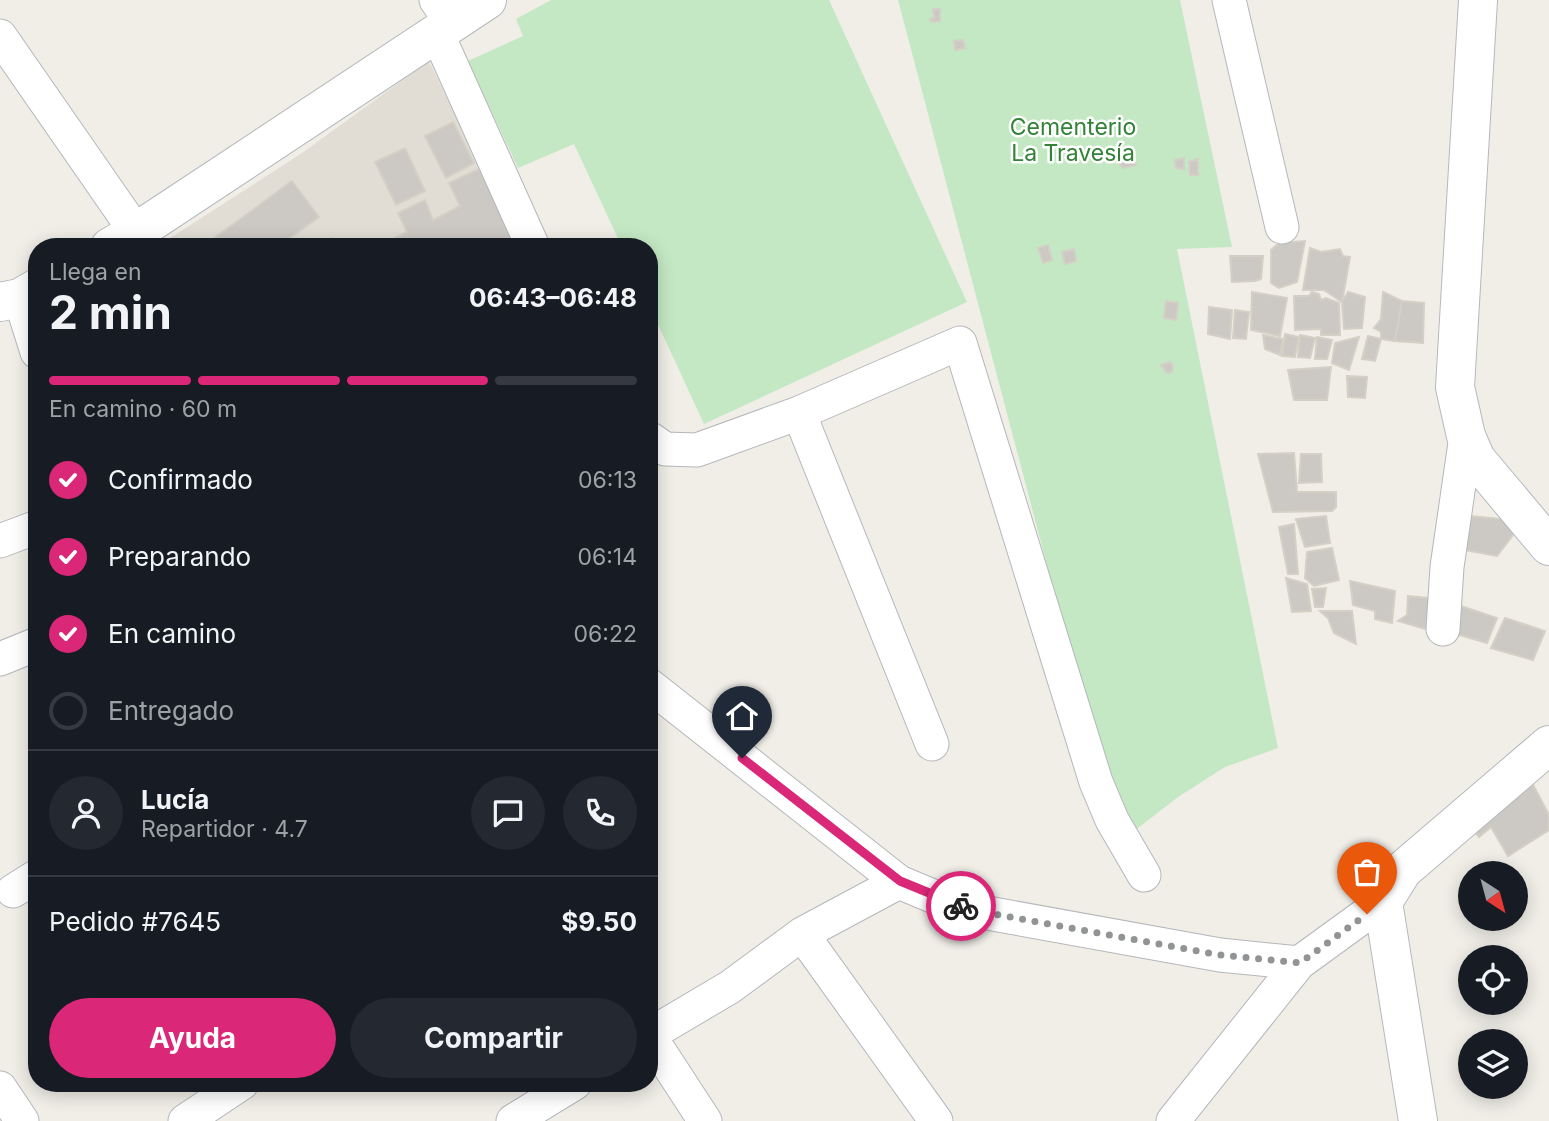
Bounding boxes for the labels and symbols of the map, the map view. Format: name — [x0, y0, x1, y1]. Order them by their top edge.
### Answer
park label: Cementerio La Travesía — [1010, 113, 1136, 167]
pin — [712, 686, 772, 758]
pin — [1337, 842, 1397, 914]
north arrow — [1458, 861, 1528, 931]
courier — [926, 871, 996, 941]

